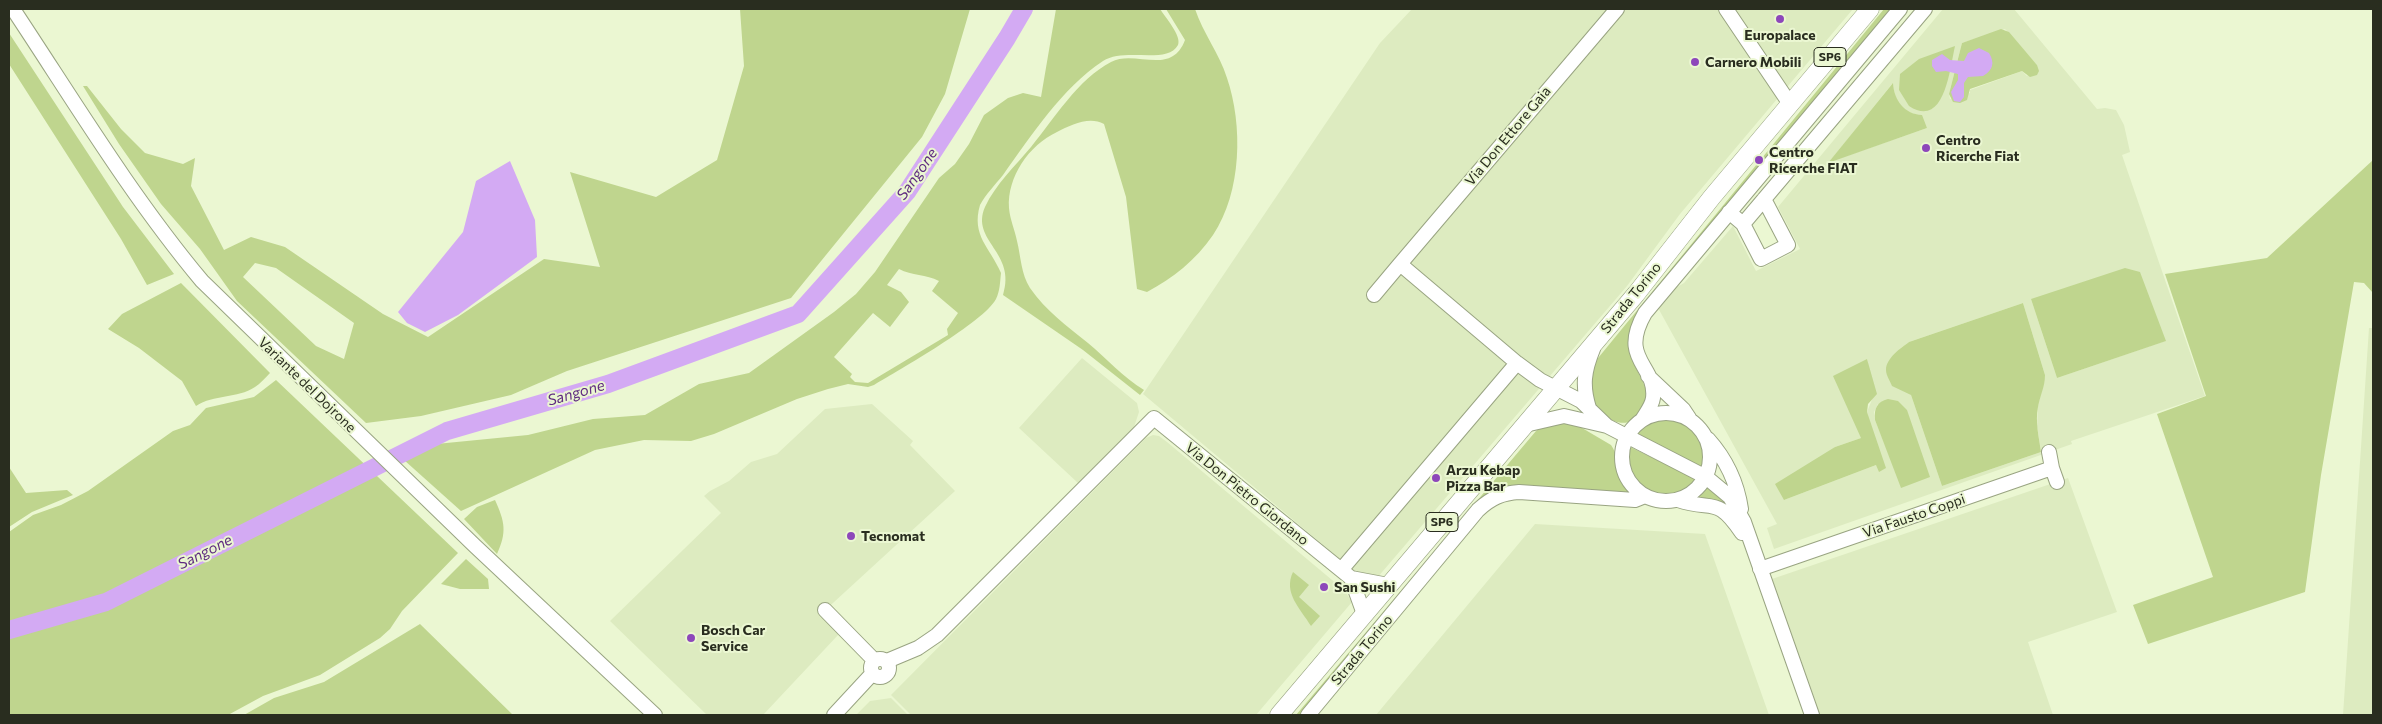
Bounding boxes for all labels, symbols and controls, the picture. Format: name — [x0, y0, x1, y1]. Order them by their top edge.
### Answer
marker: Europalace — [1774, 13, 1786, 25]
place label: Europalace — [1744, 27, 1816, 43]
road number: SP6 — [1814, 48, 1846, 66]
place label: Carnero Mobili — [1705, 54, 1801, 70]
marker: Carnero Mobili — [1689, 56, 1701, 68]
street label: Via Don Ettore Gaia — [1462, 83, 1554, 189]
place label: Centro Ricerche Fiat — [1936, 132, 2020, 164]
marker: Centro Ricerche Fiat — [1920, 142, 1932, 154]
place label: Centro Ricerche FIAT — [1769, 144, 1858, 176]
water label: Sangone — [893, 145, 941, 203]
marker: Centro Ricerche FIAT — [1753, 154, 1765, 166]
street label: Strada Torino — [1597, 259, 1665, 337]
street label: Variante del Dojrone — [255, 334, 359, 436]
water label: Sangone — [545, 376, 607, 410]
street label: Via Don Pietro Giordano — [1182, 439, 1312, 549]
place label: Arzu Kebap Pizza Bar — [1446, 462, 1520, 494]
marker: Arzu Kebap Pizza Bar — [1430, 472, 1442, 484]
street label: Via Fausto Coppi — [1861, 491, 1967, 541]
road number: SP6 — [1426, 512, 1458, 532]
place label: Tecnomat — [861, 528, 925, 544]
marker: Tecnomat — [845, 530, 857, 542]
water label: Sangone — [175, 531, 235, 573]
place label: San Sushi — [1334, 579, 1395, 595]
marker: San Sushi — [1318, 581, 1330, 593]
street label: Strada Torino — [1328, 611, 1396, 689]
place label: Bosch Car Service — [701, 622, 765, 654]
marker: Bosch Car Service — [685, 632, 697, 644]

